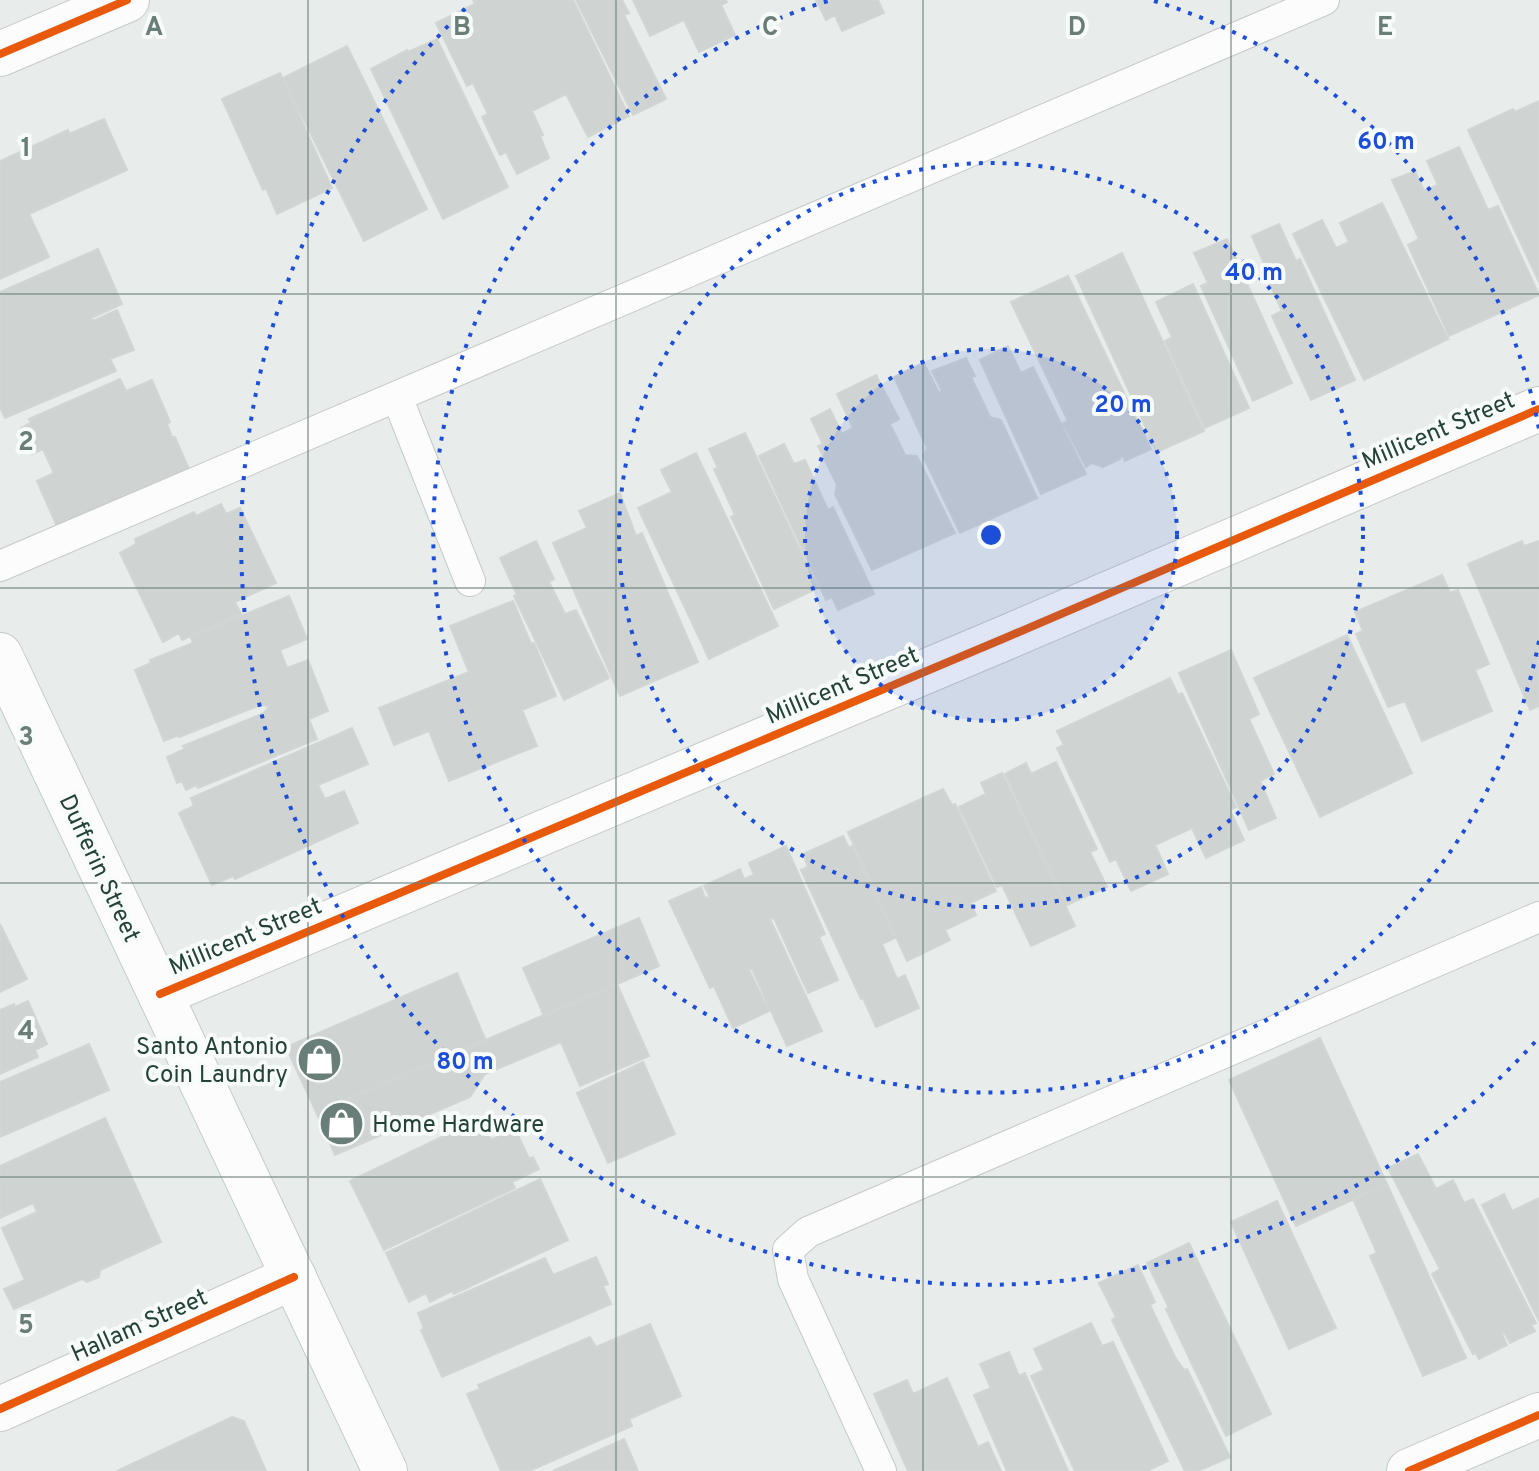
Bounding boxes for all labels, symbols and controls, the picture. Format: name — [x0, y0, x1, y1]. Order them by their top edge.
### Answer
text: A — [145, 12, 163, 45]
text: B — [453, 12, 471, 45]
text: C — [762, 12, 778, 45]
text: D — [1068, 12, 1086, 45]
text: E — [1377, 12, 1393, 45]
text: 60 m — [1357, 128, 1415, 158]
text: 1 — [21, 133, 31, 166]
text: 40 m — [1225, 259, 1283, 289]
street label: Millicent Street — [1358, 386, 1520, 478]
text: 20 m — [1094, 391, 1152, 421]
text: 2 — [18, 427, 34, 460]
centre of rings — [977, 521, 1005, 549]
street label: Millicent Street — [762, 641, 924, 733]
text: 3 — [18, 722, 34, 755]
street label: Dufferin Street — [51, 790, 146, 948]
street label: Millicent Street — [165, 892, 327, 984]
text: 4 — [18, 1016, 34, 1049]
place label: Santo Antonio Coin Laundry — [136, 1033, 288, 1091]
shop icon: Santo Antonio Coin Laundry — [295, 1036, 343, 1084]
text: 80 m — [436, 1048, 494, 1078]
shop icon: Home Hardware — [317, 1100, 365, 1148]
place label: Home Hardware — [372, 1111, 544, 1141]
street label: Hallam Street — [67, 1283, 213, 1370]
text: 5 — [18, 1310, 34, 1343]

